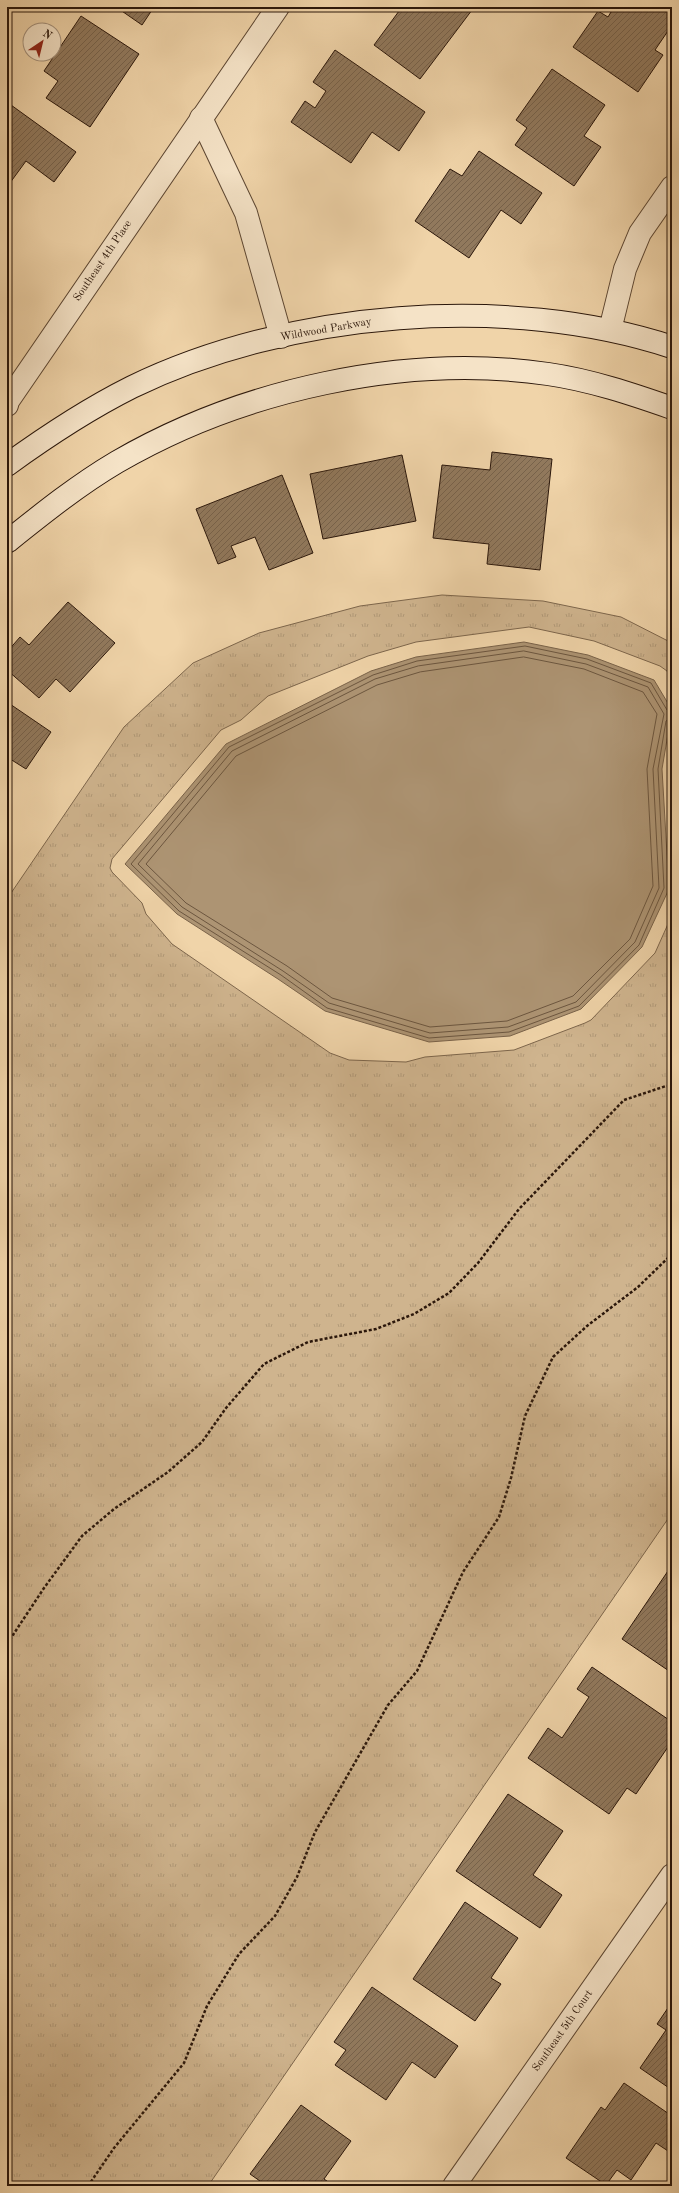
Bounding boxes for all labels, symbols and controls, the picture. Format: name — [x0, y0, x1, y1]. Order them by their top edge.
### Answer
north arrow — [22, 22, 62, 62]
text: N — [40, 28, 54, 42]
street label: Southeast 4th Place — [72, 218, 134, 304]
street label: Wildwood Parkway — [279, 317, 373, 343]
street label: Southeast 5th Court — [531, 1988, 595, 2074]

